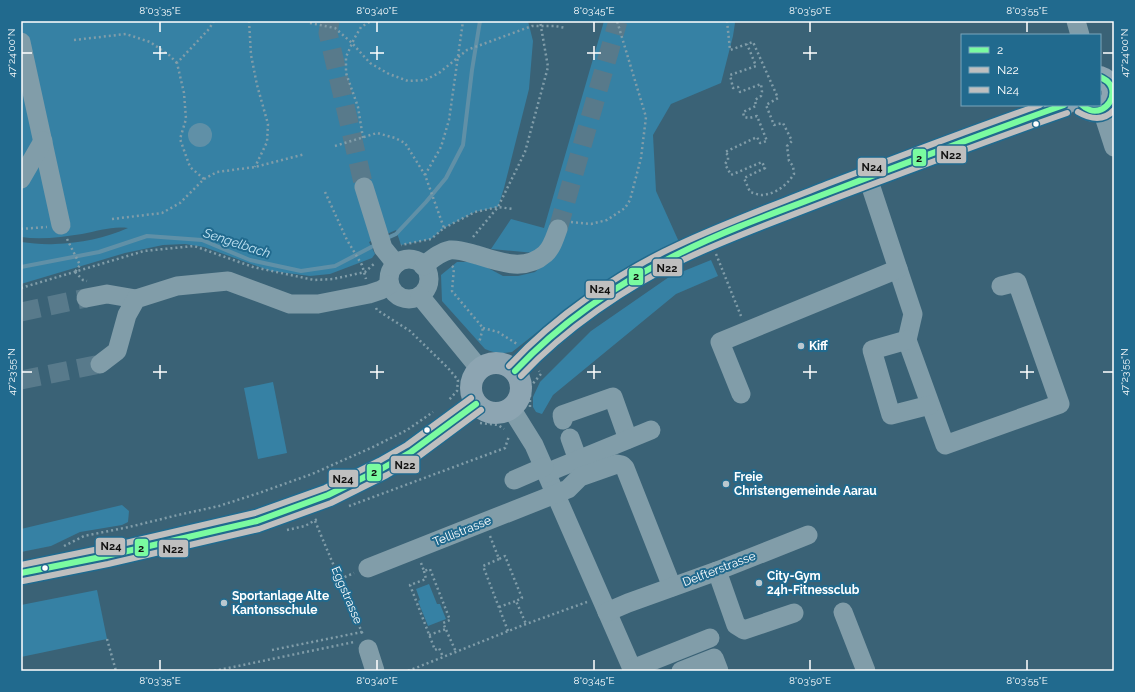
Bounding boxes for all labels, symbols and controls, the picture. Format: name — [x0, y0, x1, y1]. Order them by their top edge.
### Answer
text: 8°03'35"E — [139, 5, 181, 16]
text: 8°03'40"E — [356, 5, 398, 16]
text: 8°03'45"E — [574, 5, 614, 16]
text: 8°03'50"E — [789, 5, 831, 16]
text: 8°03'55"E — [1006, 5, 1048, 16]
text: 47°24'00"N — [6, 29, 17, 77]
text: 47°24'00"N — [1119, 29, 1130, 77]
legend — [961, 34, 1101, 106]
text: 2 — [997, 43, 1003, 57]
text: N22 — [997, 63, 1019, 77]
text: N24 — [997, 83, 1020, 97]
unlabelled marker — [1031, 119, 1041, 129]
line badge: N22 — [936, 145, 967, 164]
line badge: 2 — [912, 148, 927, 167]
text: N22 — [941, 149, 961, 162]
text: 2 — [916, 152, 922, 165]
line badge: N24 — [857, 157, 887, 177]
text: N24 — [862, 161, 882, 174]
water label: Sengelbach — [201, 225, 272, 261]
line badge: N22 — [652, 258, 683, 277]
text: N22 — [657, 262, 677, 275]
line badge: 2 — [628, 267, 644, 286]
text: 2 — [633, 270, 639, 283]
line badge: N24 — [585, 280, 615, 299]
text: N24 — [590, 283, 610, 296]
place label: Kiff — [809, 339, 828, 353]
marker: Kiff — [796, 341, 806, 351]
text: 47°23'55"N — [6, 348, 17, 396]
text: 47°23'55"N — [1119, 348, 1130, 396]
unlabelled marker — [422, 425, 432, 435]
line badge: N22 — [390, 455, 420, 474]
text: N22 — [395, 459, 415, 472]
line badge: 2 — [366, 463, 382, 482]
text: 2 — [371, 466, 377, 479]
line badge: N24 — [328, 469, 359, 488]
place label: Freie Christengemeinde Aarau — [734, 470, 877, 498]
text: N24 — [333, 473, 353, 486]
marker: Freie Christengemeinde Aarau — [721, 479, 731, 489]
street label: Tellistrasse — [431, 513, 493, 549]
line badge: N24 — [95, 537, 126, 556]
line badge: 2 — [134, 538, 149, 557]
line badge: N22 — [158, 539, 189, 558]
text: N24 — [101, 540, 121, 553]
text: 2 — [138, 542, 144, 555]
text: N22 — [163, 543, 183, 556]
street label: Delfterstrasse — [680, 549, 758, 589]
unlabelled marker — [40, 563, 50, 573]
street label: Eggstrasse — [329, 564, 365, 626]
place label: City-Gym 24h-Fitnessclub — [767, 569, 860, 597]
marker: City-Gym 24h-Fitnessclub — [754, 578, 764, 588]
place label: Sportanlage Alte Kantonsschule — [232, 589, 329, 617]
marker: Sportanlage Alte Kantonsschule — [219, 598, 229, 608]
text: 8°03'35"E — [139, 675, 181, 686]
text: 8°03'40"E — [356, 675, 398, 686]
text: 8°03'45"E — [574, 675, 614, 686]
text: 8°03'50"E — [789, 675, 831, 686]
text: 8°03'55"E — [1006, 675, 1048, 686]

